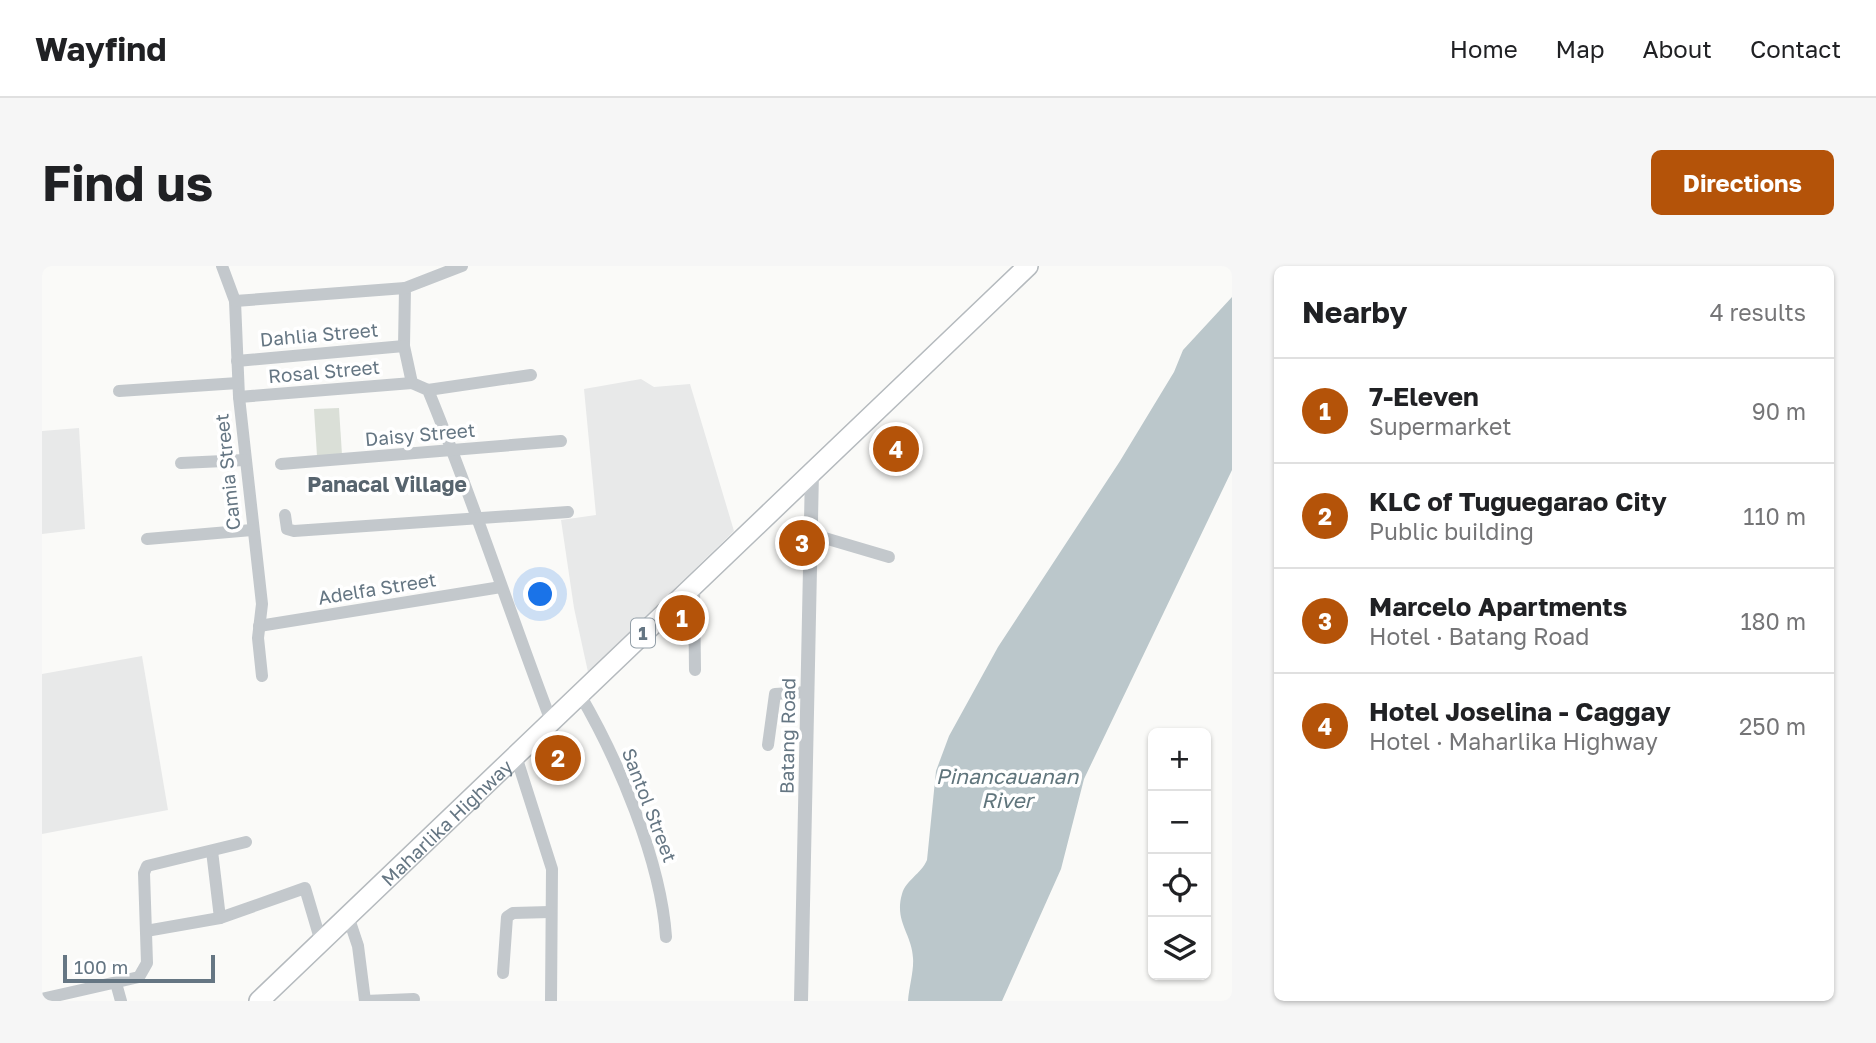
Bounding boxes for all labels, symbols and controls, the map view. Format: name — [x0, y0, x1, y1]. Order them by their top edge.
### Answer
text: Wayfind — [35, 29, 166, 68]
text: Home — [1450, 34, 1518, 63]
text: Map — [1556, 34, 1605, 63]
text: About — [1643, 34, 1712, 63]
text: Contact — [1750, 34, 1841, 63]
button: Directions — [1651, 150, 1834, 215]
text: Find us — [42, 153, 213, 212]
text: Nearby — [1302, 294, 1407, 330]
text: 4 results — [1710, 298, 1806, 326]
street label: Dahlia Street — [259, 317, 379, 351]
street label: Rosal Street — [267, 355, 381, 387]
text: 7-Eleven — [1369, 381, 1479, 412]
text: 1 — [1319, 397, 1331, 425]
text: 90 m — [1752, 397, 1806, 425]
street label: Camia Street — [209, 412, 245, 532]
text: Supermarket — [1369, 412, 1512, 440]
street label: Daisy Street — [364, 418, 476, 450]
pin: 4 — [873, 423, 919, 475]
district label: Panacal Village — [307, 471, 467, 497]
text: KLC of Tuguegarao City — [1369, 486, 1667, 517]
text: 2 — [1318, 502, 1332, 530]
text: 110 m — [1743, 502, 1806, 530]
pin: 3 — [779, 517, 825, 569]
text: Public building — [1369, 517, 1534, 545]
street label: Adelfa Street — [316, 567, 438, 609]
your location — [523, 577, 557, 611]
text: Marcelo Apartments — [1369, 591, 1627, 622]
pin: 1 — [659, 592, 705, 644]
text: 3 — [1318, 607, 1332, 635]
text: 180 m — [1740, 607, 1806, 635]
road number: 1 — [631, 618, 655, 648]
text: Hotel · Batang Road — [1369, 622, 1589, 650]
street label: Batang Road — [774, 678, 800, 794]
text: Hotel Joselina - Caggay — [1369, 696, 1671, 727]
text: 4 — [1318, 712, 1332, 740]
text: 250 m — [1739, 712, 1806, 740]
text: Hotel · Maharlika Highway — [1369, 727, 1658, 755]
map controls — [1148, 728, 1211, 980]
button: + — [1148, 728, 1211, 791]
pin: 2 — [535, 732, 581, 784]
street label: Santol Street — [618, 745, 682, 865]
street label: Maharlika Highway — [376, 754, 517, 890]
water label: Pinancauanan River — [936, 763, 1079, 813]
button: − — [1148, 791, 1211, 854]
button: locate — [1148, 854, 1211, 917]
button: layers — [1148, 917, 1211, 980]
scale bar — [63, 952, 215, 984]
text: 100 m — [74, 955, 128, 978]

